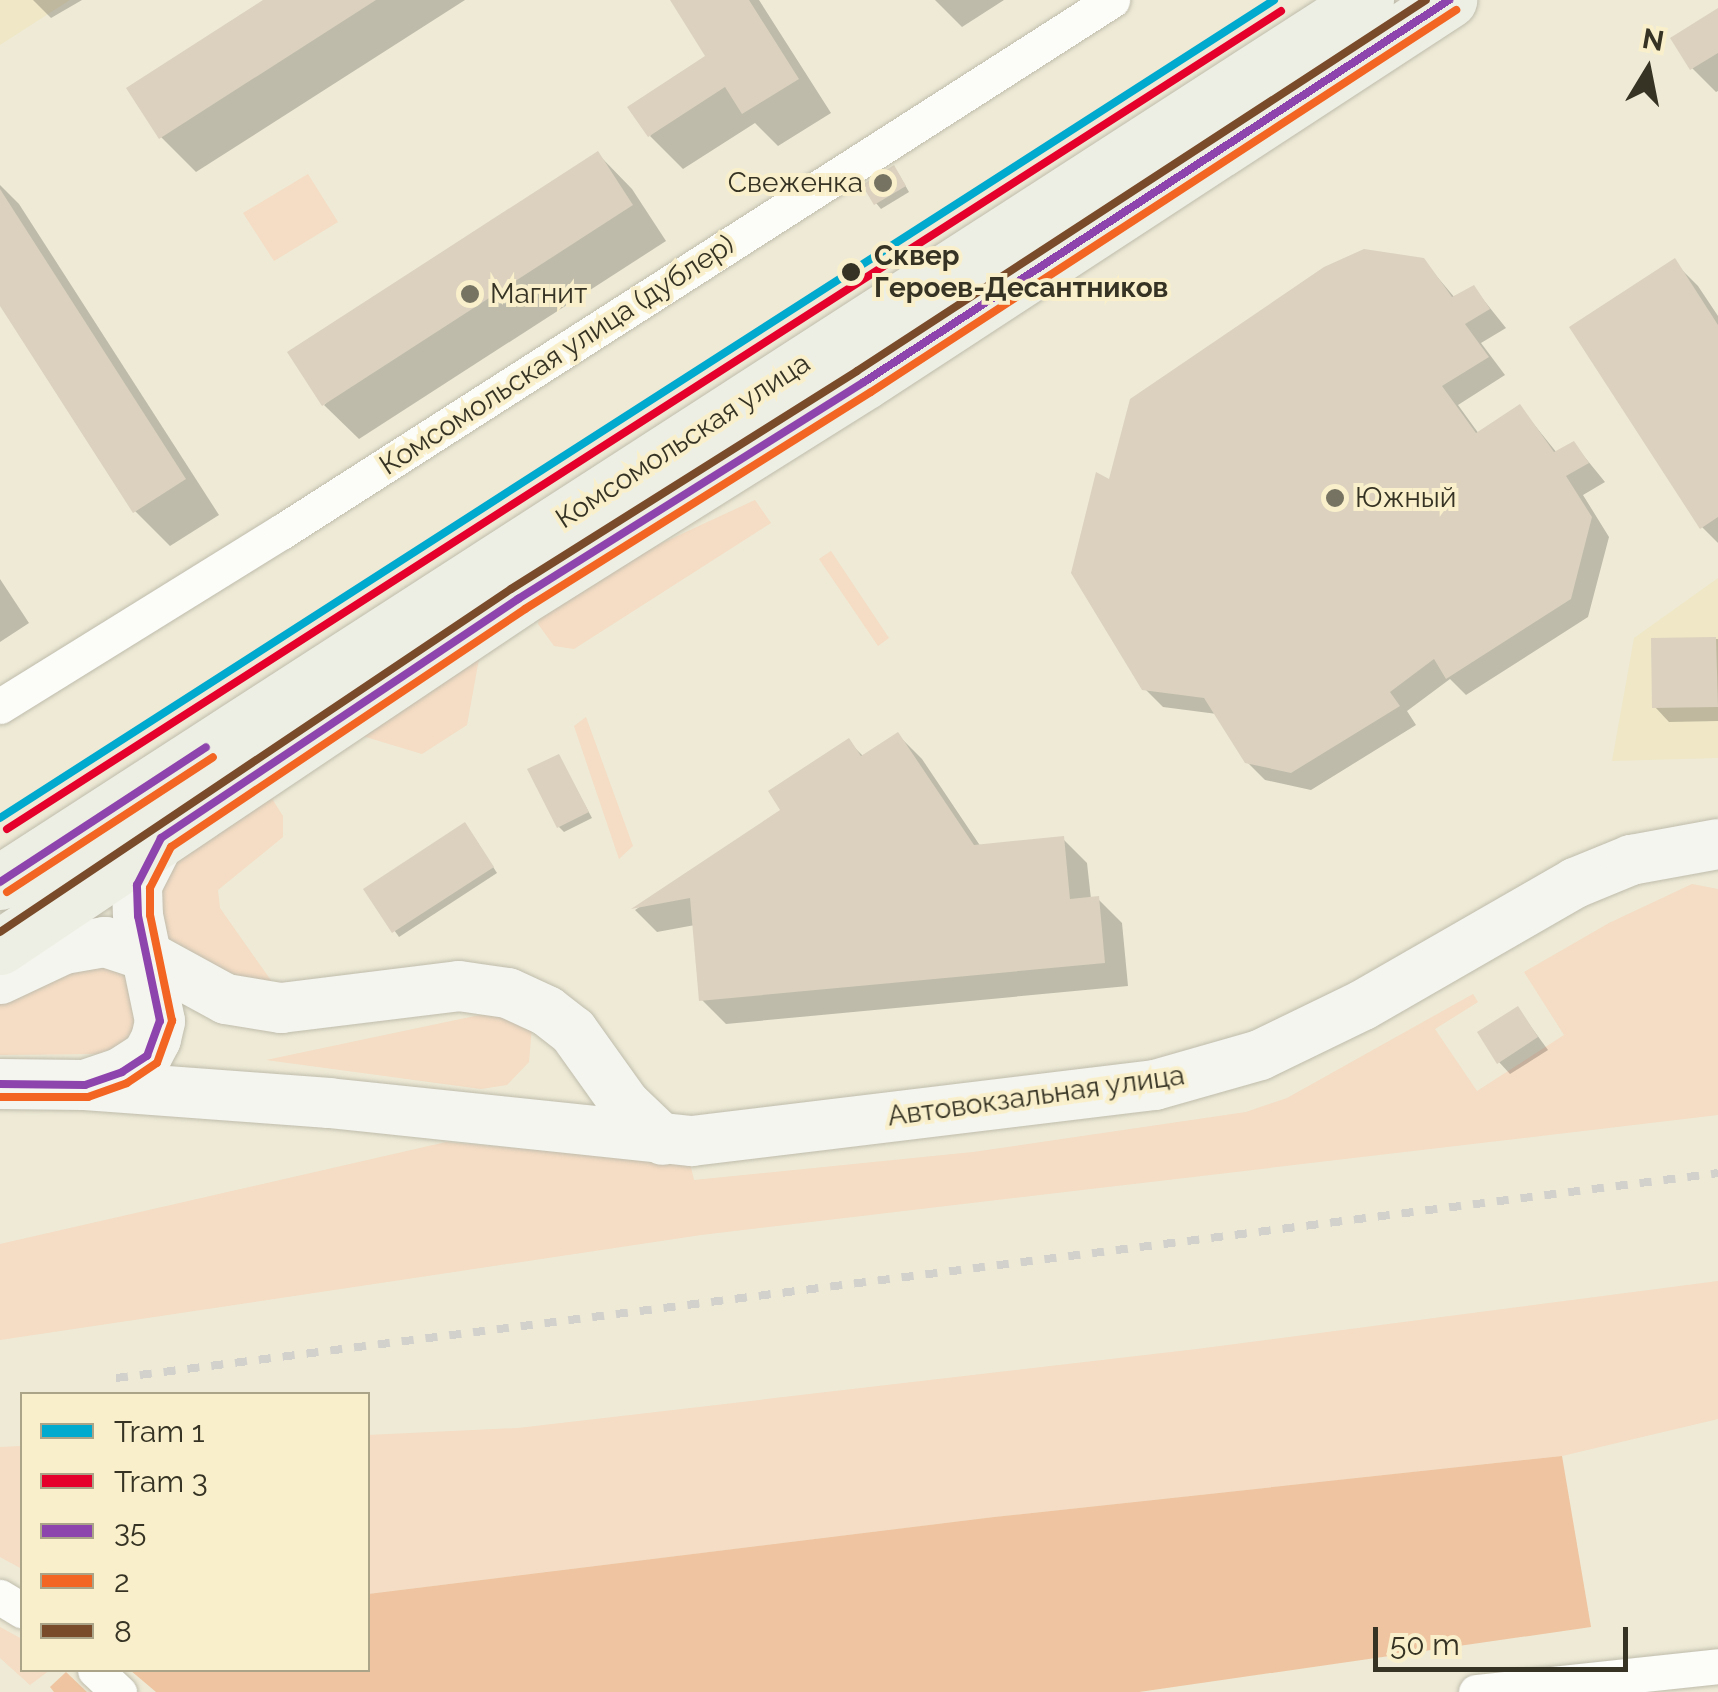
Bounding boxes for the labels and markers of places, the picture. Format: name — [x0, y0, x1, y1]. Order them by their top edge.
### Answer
place label: Свеженка — [728, 166, 863, 200]
marker: Свеженка — [872, 172, 894, 194]
place label: Сквер Героев-Десантников — [874, 239, 1168, 305]
marker: Сквер Героев-Десантников — [838, 259, 864, 285]
place label: Магнит — [490, 277, 587, 311]
marker: Магнит — [459, 283, 481, 305]
place label: Южный — [1355, 481, 1456, 515]
marker: Южный — [1324, 487, 1346, 509]

